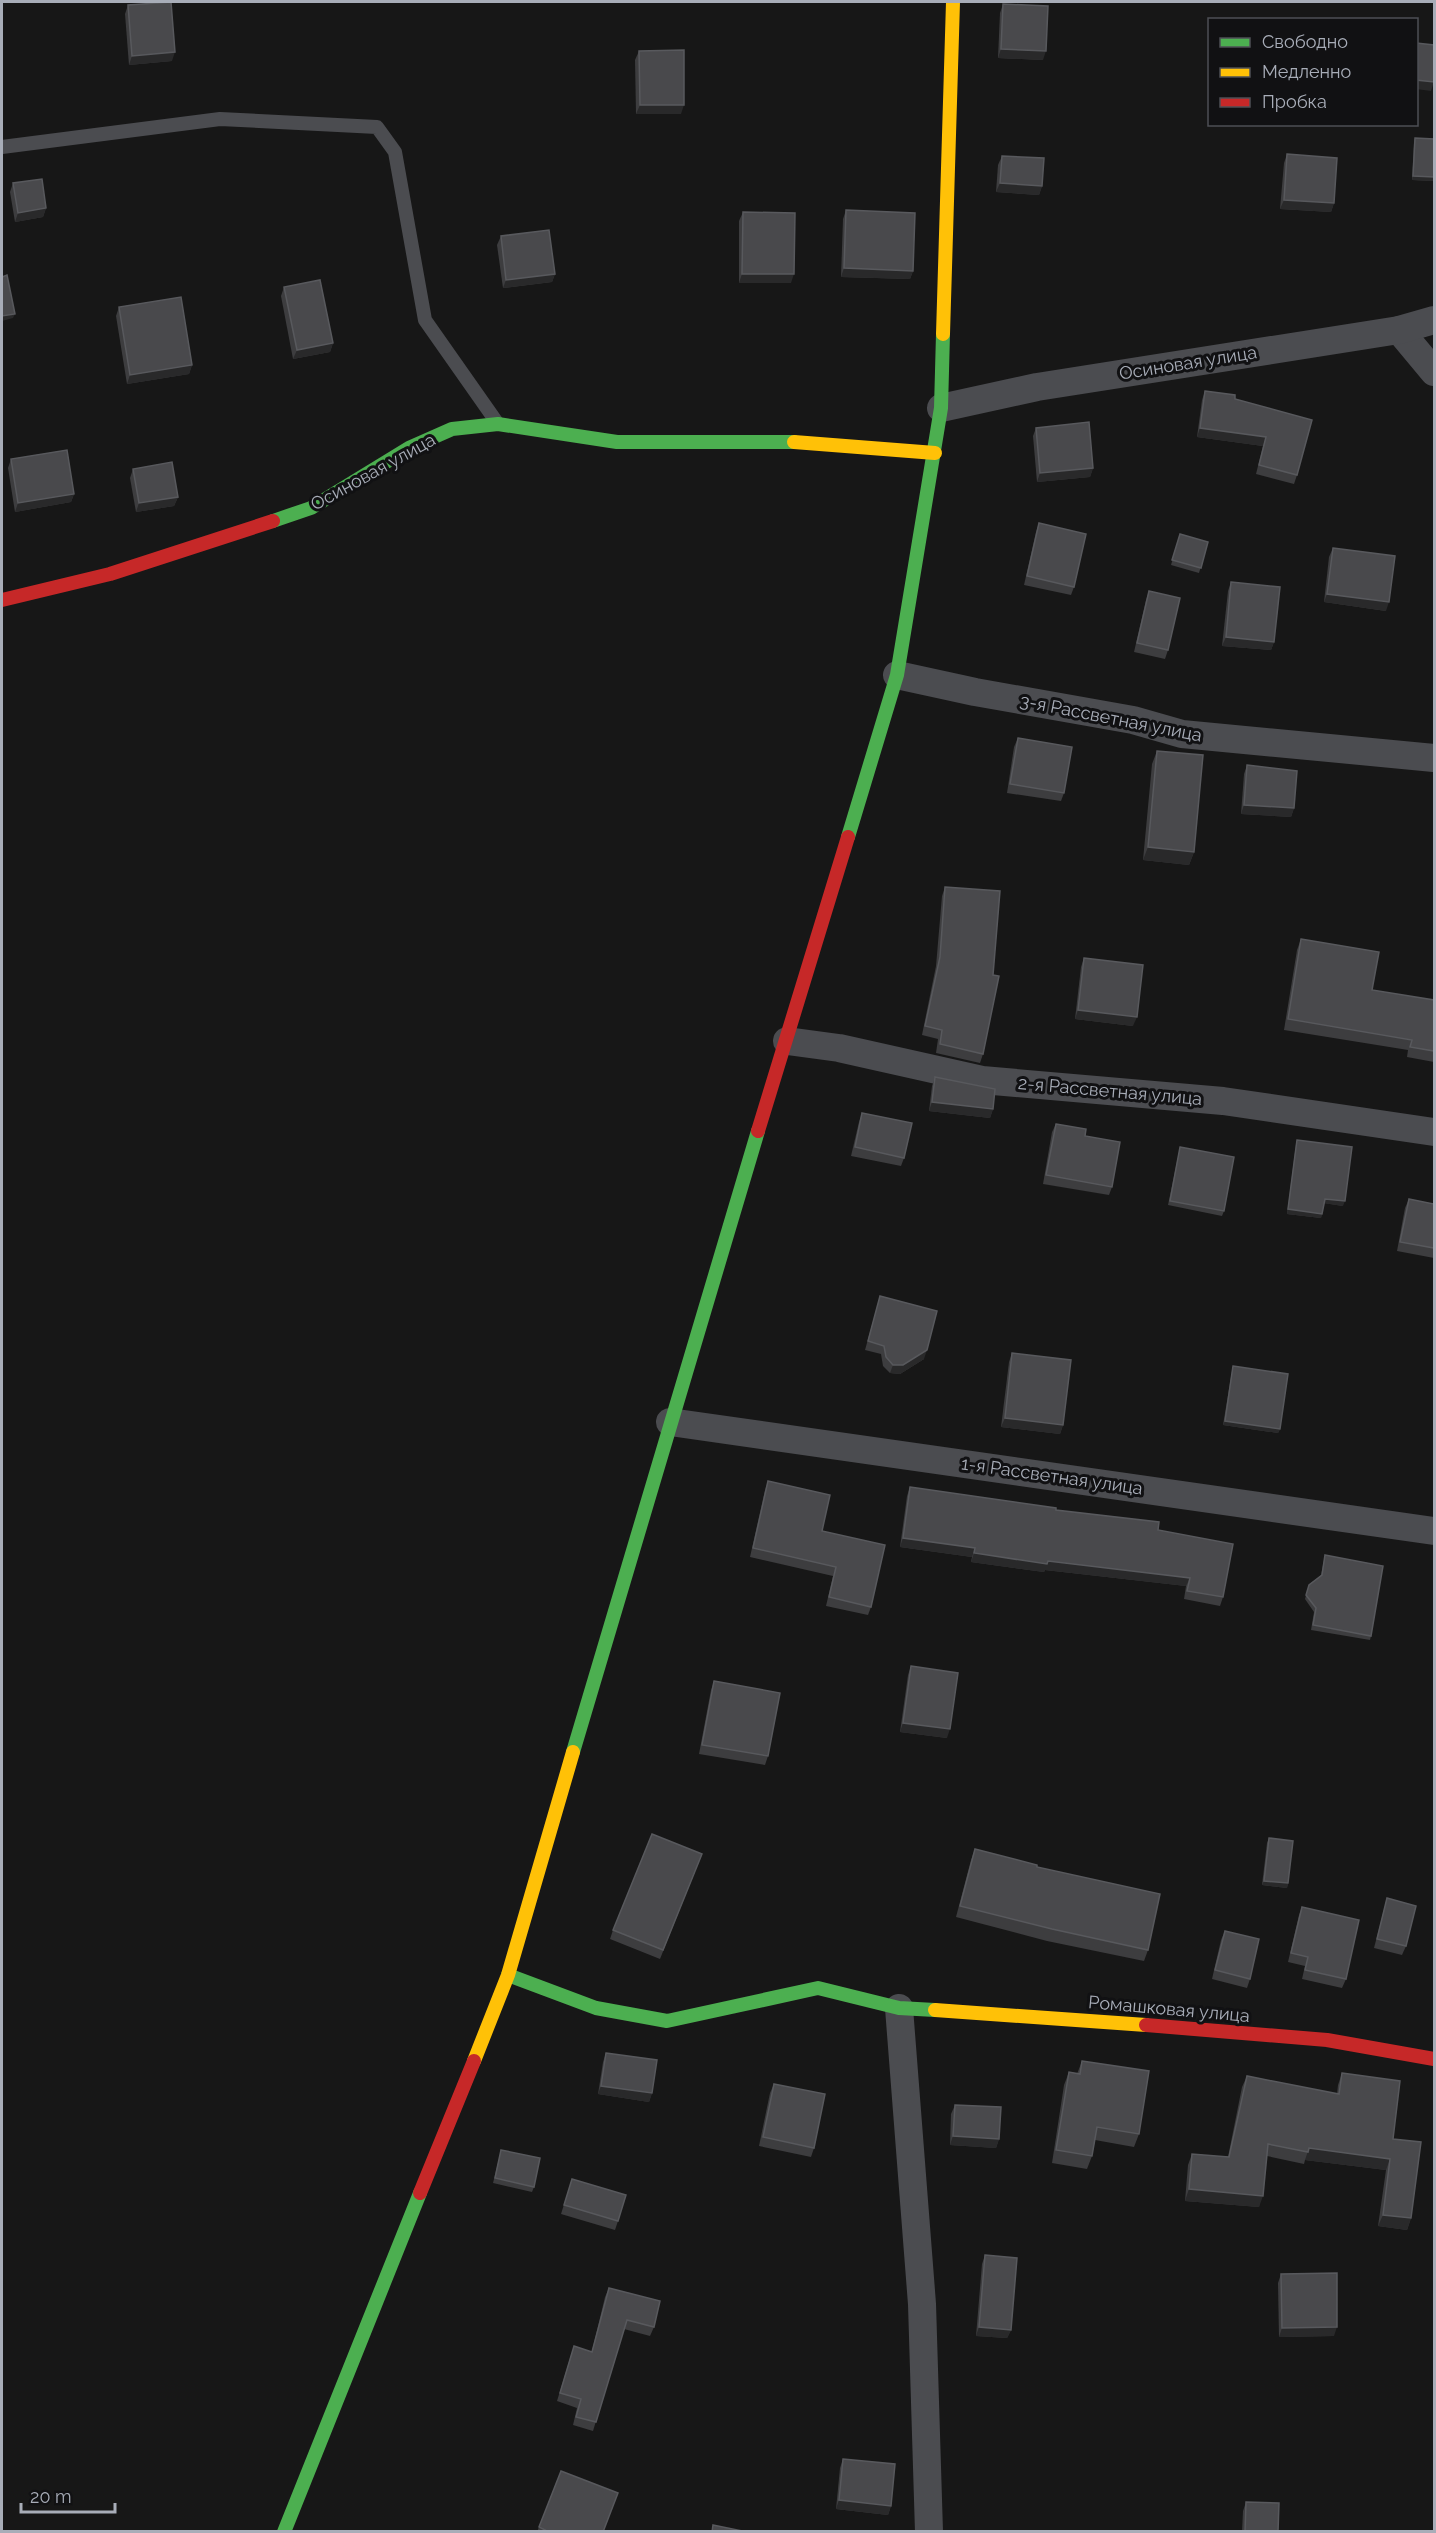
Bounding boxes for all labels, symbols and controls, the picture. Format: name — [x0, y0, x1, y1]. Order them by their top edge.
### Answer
legend — [1208, 18, 1418, 126]
text: Свободно — [1262, 31, 1348, 52]
text: Медленно — [1262, 61, 1351, 82]
text: Пробка — [1262, 91, 1327, 112]
street label: Осиновая улица — [1118, 341, 1258, 384]
street label: Осиновая улица — [307, 429, 439, 514]
street label: 3-я Рассветная улица — [1018, 690, 1204, 745]
street label: 2-я Рассветная улица — [1017, 1072, 1203, 1109]
street label: 1-я Рассветная улица — [960, 1452, 1144, 1499]
street label: Ромашковая улица — [1087, 1991, 1251, 2026]
scale bar — [21, 2476, 116, 2514]
text: 20 m — [30, 2486, 72, 2507]

